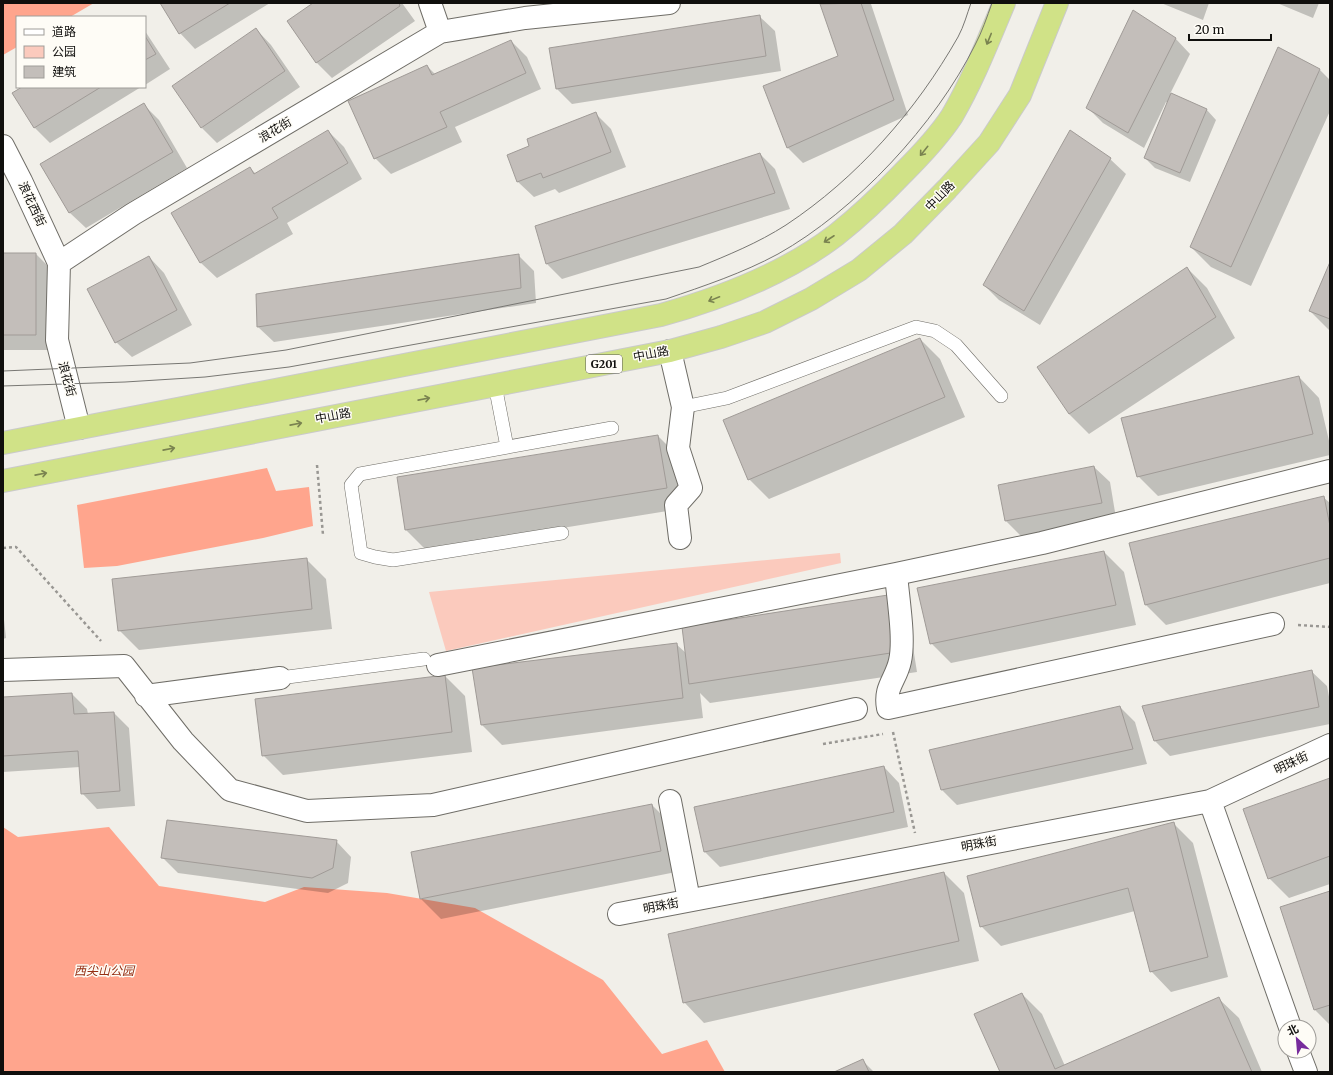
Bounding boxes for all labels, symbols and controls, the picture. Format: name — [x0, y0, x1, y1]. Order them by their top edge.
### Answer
legend — [16, 16, 146, 88]
scale bar — [1189, 16, 1271, 42]
text: 20 m — [1195, 22, 1224, 37]
text: 道路 — [52, 24, 76, 39]
one-way arrow — [984, 33, 992, 45]
text: 公园 — [52, 44, 76, 59]
text: 建筑 — [52, 64, 76, 79]
street label: 浪花街 — [255, 114, 294, 145]
one-way arrow — [919, 145, 928, 156]
street label: 中山路 — [922, 177, 958, 214]
street label: 浪花西街 — [16, 179, 49, 229]
one-way arrow — [824, 235, 835, 243]
one-way arrow — [708, 295, 720, 303]
street label: 中山路 — [632, 343, 670, 364]
road number: G201 — [586, 355, 622, 373]
street label: 浪花街 — [56, 360, 79, 398]
one-way arrow — [417, 394, 430, 402]
street label: 中山路 — [314, 405, 352, 426]
one-way arrow — [290, 419, 303, 427]
one-way arrow — [162, 444, 175, 452]
one-way arrow — [34, 469, 47, 477]
street label: 明珠街 — [1271, 748, 1310, 777]
street label: 明珠街 — [960, 833, 998, 854]
street label: 明珠街 — [642, 895, 680, 916]
park label: 西尖山公园 — [74, 963, 136, 978]
north arrow — [1277, 1019, 1317, 1059]
text: 北 — [1285, 1021, 1301, 1039]

